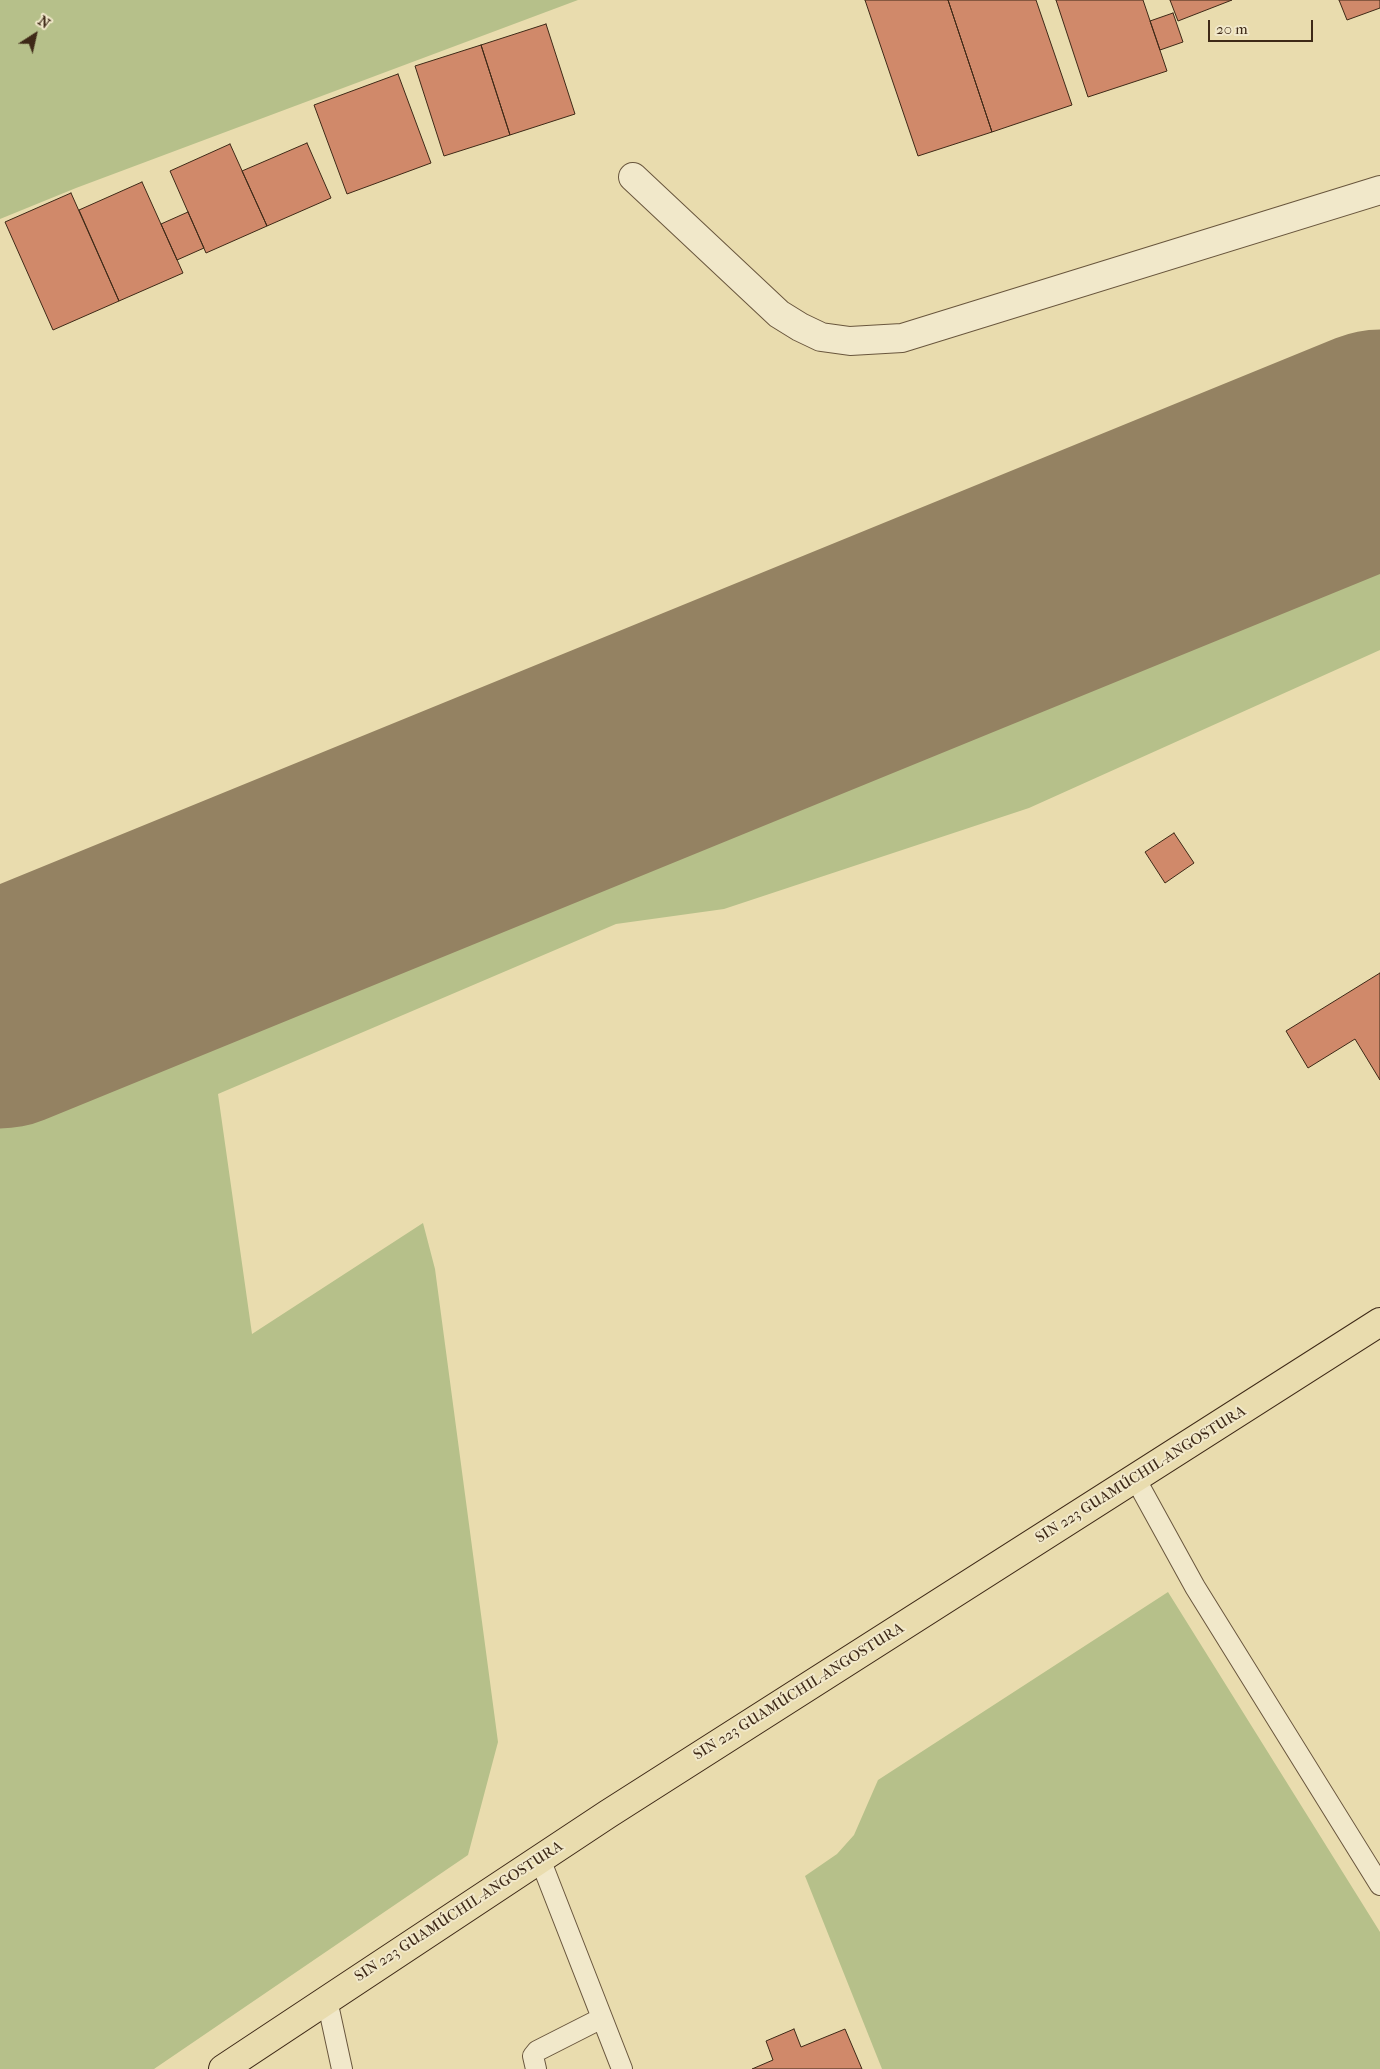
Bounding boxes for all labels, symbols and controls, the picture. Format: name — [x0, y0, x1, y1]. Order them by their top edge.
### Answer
north arrow — [10, 10, 60, 60]
scale bar — [1210, 10, 1315, 42]
text: N — [35, 12, 53, 32]
text: 20 m — [1216, 20, 1248, 38]
street label: SIN 223 GUAMÚCHIL-ANGOSTURA — [1033, 1403, 1249, 1547]
street label: SIN 223 GUAMÚCHIL-ANGOSTURA — [691, 1620, 907, 1764]
street label: SIN 223 GUAMÚCHIL-ANGOSTURA — [352, 1838, 566, 1986]

